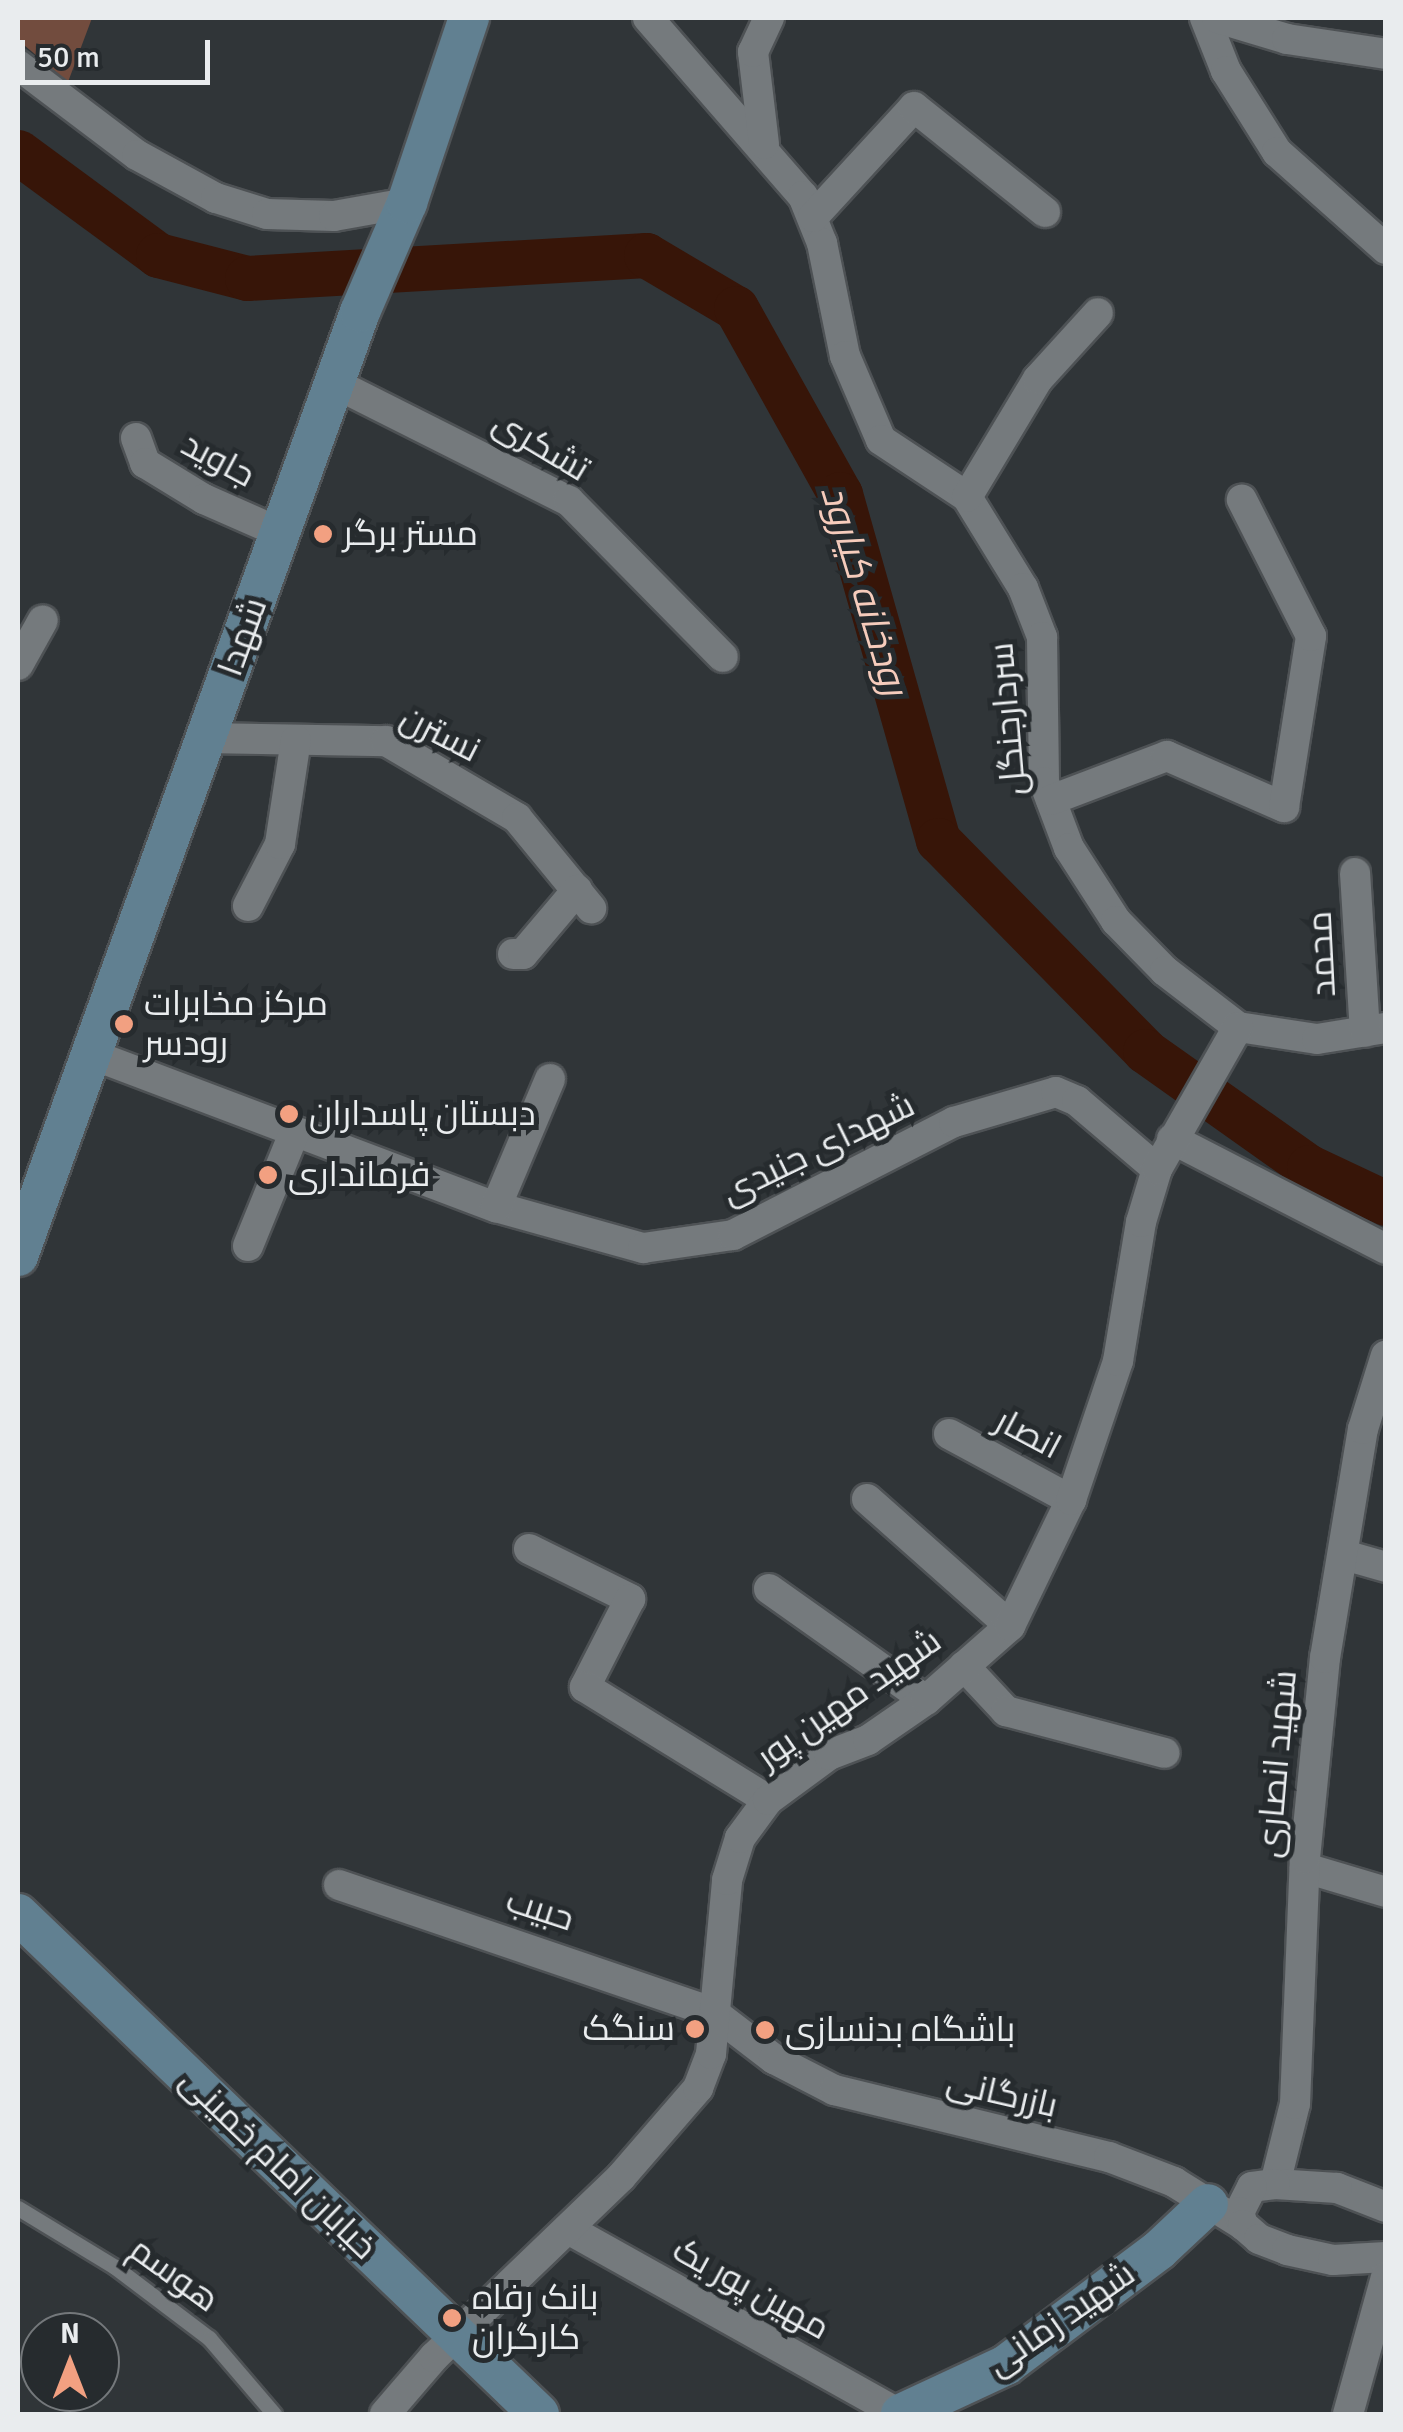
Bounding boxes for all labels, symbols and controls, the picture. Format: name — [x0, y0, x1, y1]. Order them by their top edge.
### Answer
scale bar — [25, 20, 215, 82]
text: 50 m — [37, 39, 100, 76]
street label: تشکری — [485, 401, 597, 491]
street label: جاوید — [174, 423, 262, 497]
water label: رودخانه کیارود — [810, 480, 918, 700]
place label: مستر برگر — [343, 513, 478, 555]
marker: مستر برگر — [312, 523, 334, 545]
street label: شهدا — [210, 592, 276, 682]
street label: سردارجنگل — [980, 641, 1036, 797]
street label: نسترن — [393, 696, 487, 772]
street label: محمد — [1299, 910, 1345, 998]
place label: مرکز مخابرات رودسر — [144, 983, 328, 1065]
marker: مرکز مخابرات رودسر — [113, 1013, 135, 1035]
street label: شهدای جنیدی — [715, 1084, 921, 1214]
place label: دبستان پاسداران — [309, 1093, 536, 1135]
marker: دبستان پاسداران — [278, 1103, 300, 1125]
place label: فرماندارى — [288, 1154, 431, 1196]
marker: فرماندارى — [257, 1164, 279, 1186]
street label: انصار — [988, 1399, 1068, 1469]
street label: شهید مهین پور — [749, 1620, 949, 1778]
street label: شهید انصاری — [1248, 1668, 1306, 1860]
street label: حبیب — [501, 1879, 579, 1941]
place label: سنگک — [582, 2008, 675, 2050]
place label: باشگاه بدنسازى — [785, 2009, 1015, 2051]
marker: سنگک — [684, 2018, 706, 2040]
marker: باشگاه بدنسازى — [754, 2019, 776, 2041]
street label: خیابان امام خمینی — [171, 2060, 385, 2268]
street label: بازرگانی — [943, 2061, 1061, 2127]
street label: هوسم — [121, 2229, 227, 2321]
street label: مهین پور یک — [665, 2229, 837, 2349]
street label: شهید زمانی — [979, 2253, 1143, 2385]
place label: بانک رفاه کارگران — [472, 2277, 599, 2359]
marker: بانک رفاه کارگران — [441, 2307, 463, 2329]
north arrow — [20, 2312, 120, 2412]
text: N — [60, 2317, 80, 2351]

